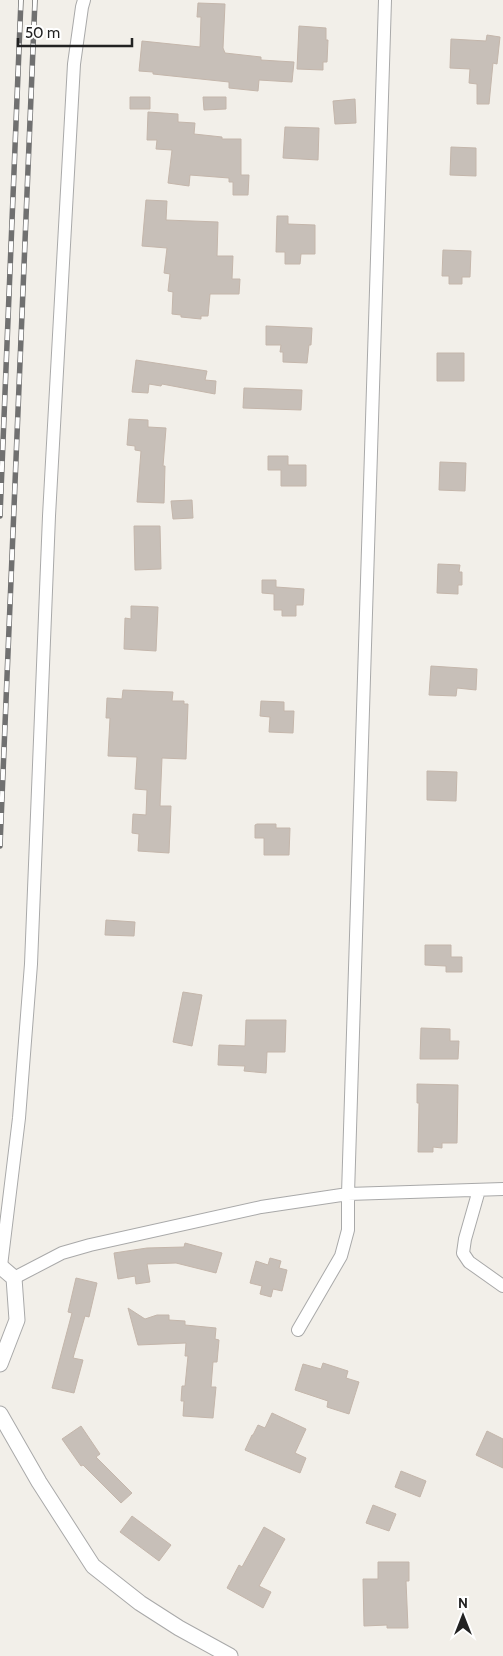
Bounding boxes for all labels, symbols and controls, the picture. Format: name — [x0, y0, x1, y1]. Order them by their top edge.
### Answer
scale bar — [18, 15, 131, 47]
text: 50 m — [25, 24, 60, 42]
north arrow — [438, 1591, 488, 1641]
text: N — [458, 1594, 468, 1612]

